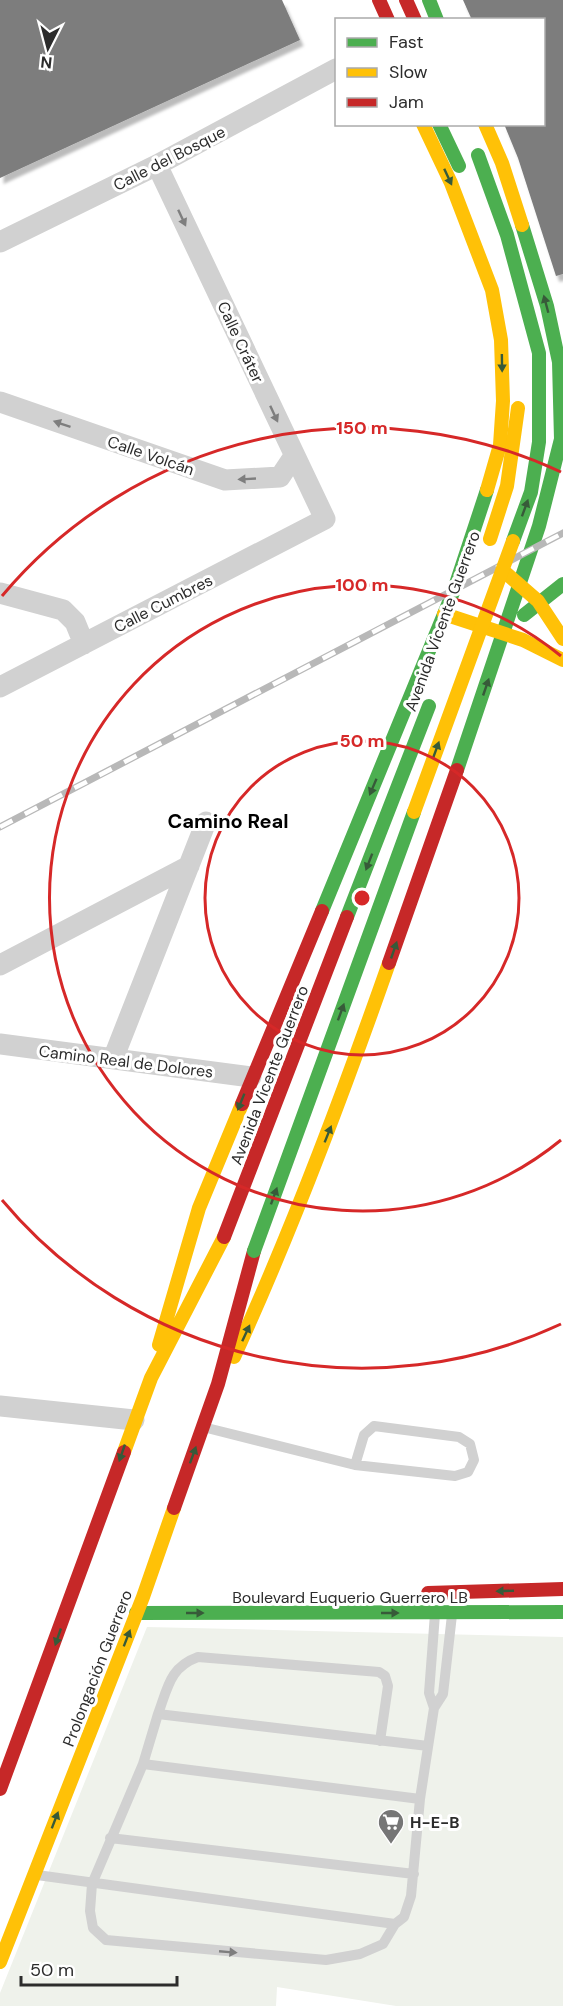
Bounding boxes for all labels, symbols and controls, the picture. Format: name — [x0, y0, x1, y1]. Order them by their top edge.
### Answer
north arrow — [18, 18, 78, 78]
legend — [335, 18, 545, 126]
text: Fast — [389, 30, 424, 54]
text: N — [40, 51, 53, 73]
text: Slow — [389, 60, 428, 84]
text: Jam — [389, 90, 424, 114]
street label: Calle del Bosque — [110, 121, 229, 196]
one-way arrow — [444, 169, 453, 186]
one-way arrow — [177, 210, 186, 227]
one-way arrow — [541, 295, 550, 313]
street label: Calle Cráter — [213, 298, 269, 386]
one-way arrow — [497, 354, 507, 373]
one-way arrow — [270, 405, 279, 422]
text: 150 m — [336, 416, 388, 440]
one-way arrow — [52, 418, 70, 428]
street label: Calle Volcán — [105, 431, 197, 480]
one-way arrow — [237, 475, 256, 484]
one-way arrow — [520, 499, 530, 517]
street label: Avenida Vicente Guerrero — [400, 528, 485, 714]
street label: Calle Cumbres — [110, 570, 216, 637]
text: 100 m — [335, 573, 389, 597]
one-way arrow — [481, 678, 491, 696]
text: 50 m — [339, 729, 385, 753]
one-way arrow — [432, 741, 442, 759]
one-way arrow — [368, 778, 378, 796]
district label: Camino Real — [167, 808, 289, 834]
one-way arrow — [363, 853, 373, 871]
centre of rings — [352, 888, 372, 908]
one-way arrow — [389, 941, 399, 959]
street label: Avenida Vicente Guerrero — [226, 983, 313, 1168]
one-way arrow — [336, 1003, 346, 1021]
street label: Camino Real de Dolores — [38, 1040, 214, 1083]
one-way arrow — [236, 1093, 245, 1111]
one-way arrow — [324, 1124, 334, 1142]
one-way arrow — [269, 1186, 279, 1204]
one-way arrow — [242, 1325, 251, 1342]
one-way arrow — [117, 1444, 127, 1462]
one-way arrow — [188, 1446, 198, 1464]
one-way arrow — [495, 1586, 514, 1596]
street label: Prolongación Guerrero — [58, 1587, 137, 1750]
street label: Boulevard Euquerio Guerrero LB — [232, 1587, 468, 1608]
one-way arrow — [185, 1608, 204, 1618]
one-way arrow — [380, 1608, 399, 1618]
one-way arrow — [52, 1628, 62, 1646]
one-way arrow — [122, 1629, 132, 1647]
supermarket icon: H-E-B — [376, 1807, 406, 1845]
one-way arrow — [51, 1811, 60, 1829]
place label: H-E-B — [410, 1812, 459, 1833]
one-way arrow — [218, 1947, 237, 1957]
scale bar — [21, 1949, 177, 1987]
text: 50 m — [30, 1958, 74, 1982]

